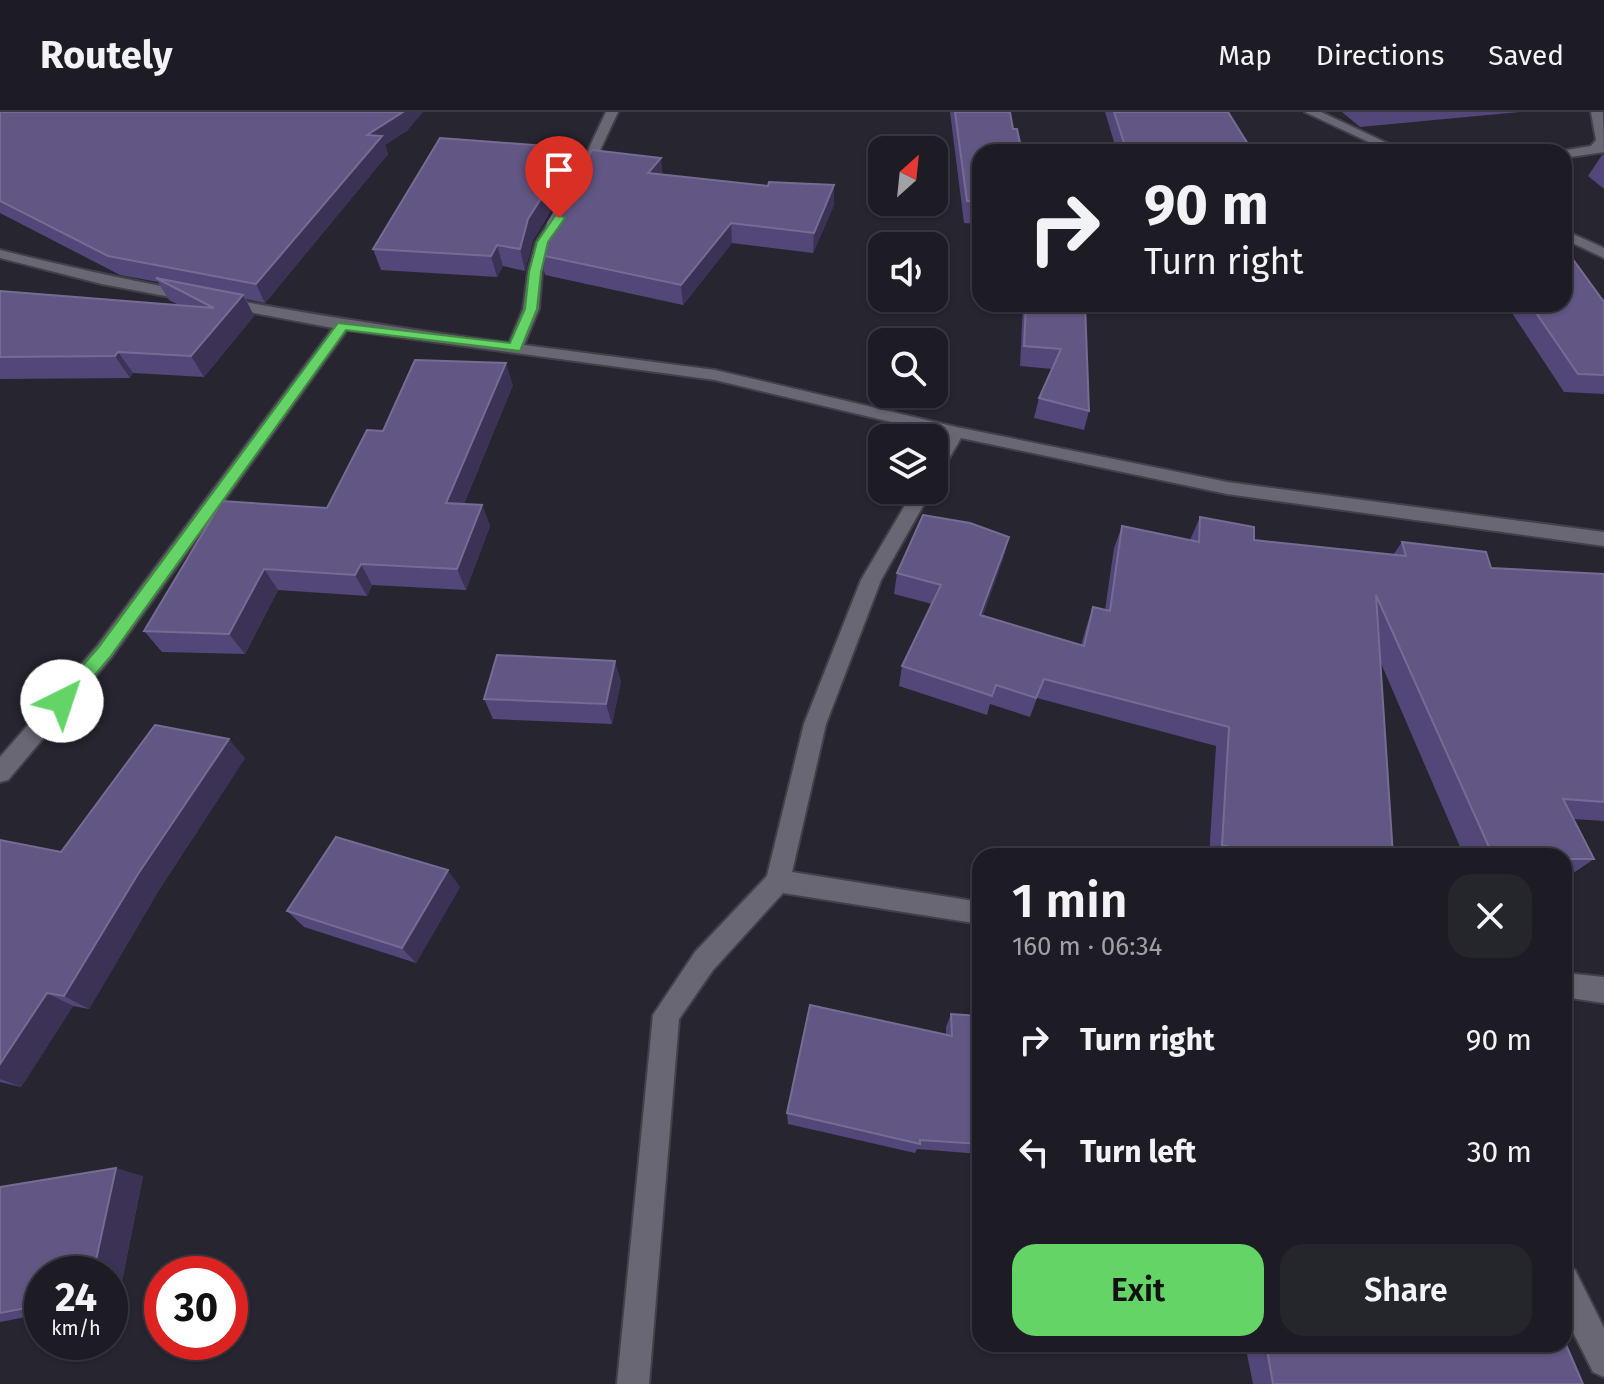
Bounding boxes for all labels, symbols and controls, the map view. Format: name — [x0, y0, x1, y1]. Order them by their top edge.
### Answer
text: Routely — [40, 32, 172, 78]
text: Map — [1218, 39, 1272, 72]
text: Directions — [1316, 39, 1444, 72]
text: Saved — [1488, 39, 1564, 72]
pin — [525, 136, 593, 218]
north arrow — [868, 136, 948, 216]
map controls — [868, 136, 948, 504]
icon: arrive — [537, 148, 581, 192]
text: 90 m — [1144, 172, 1269, 239]
icon: right — [1012, 176, 1116, 280]
button: sound — [868, 232, 948, 312]
text: Turn right — [1144, 240, 1304, 284]
button: search — [868, 328, 948, 408]
button: layers — [868, 424, 948, 504]
position arrow — [20.0, 659, 104.0, 743]
text: 1 min — [1012, 872, 1128, 930]
button: close — [1448, 874, 1532, 958]
text: 160 m · 06:34 — [1012, 931, 1162, 962]
icon: right — [1012, 1018, 1056, 1062]
text: Turn right — [1080, 1022, 1215, 1058]
text: 90 m — [1466, 1022, 1532, 1058]
icon: left — [1012, 1130, 1056, 1174]
text: Turn left — [1080, 1134, 1196, 1170]
text: 30 m — [1467, 1134, 1532, 1170]
button: Exit — [1012, 1244, 1264, 1336]
button: Share — [1280, 1244, 1532, 1336]
speed limit sign: 30 — [144, 1256, 248, 1360]
text: 24 — [55, 1274, 97, 1322]
text: km/h — [51, 1316, 101, 1340]

